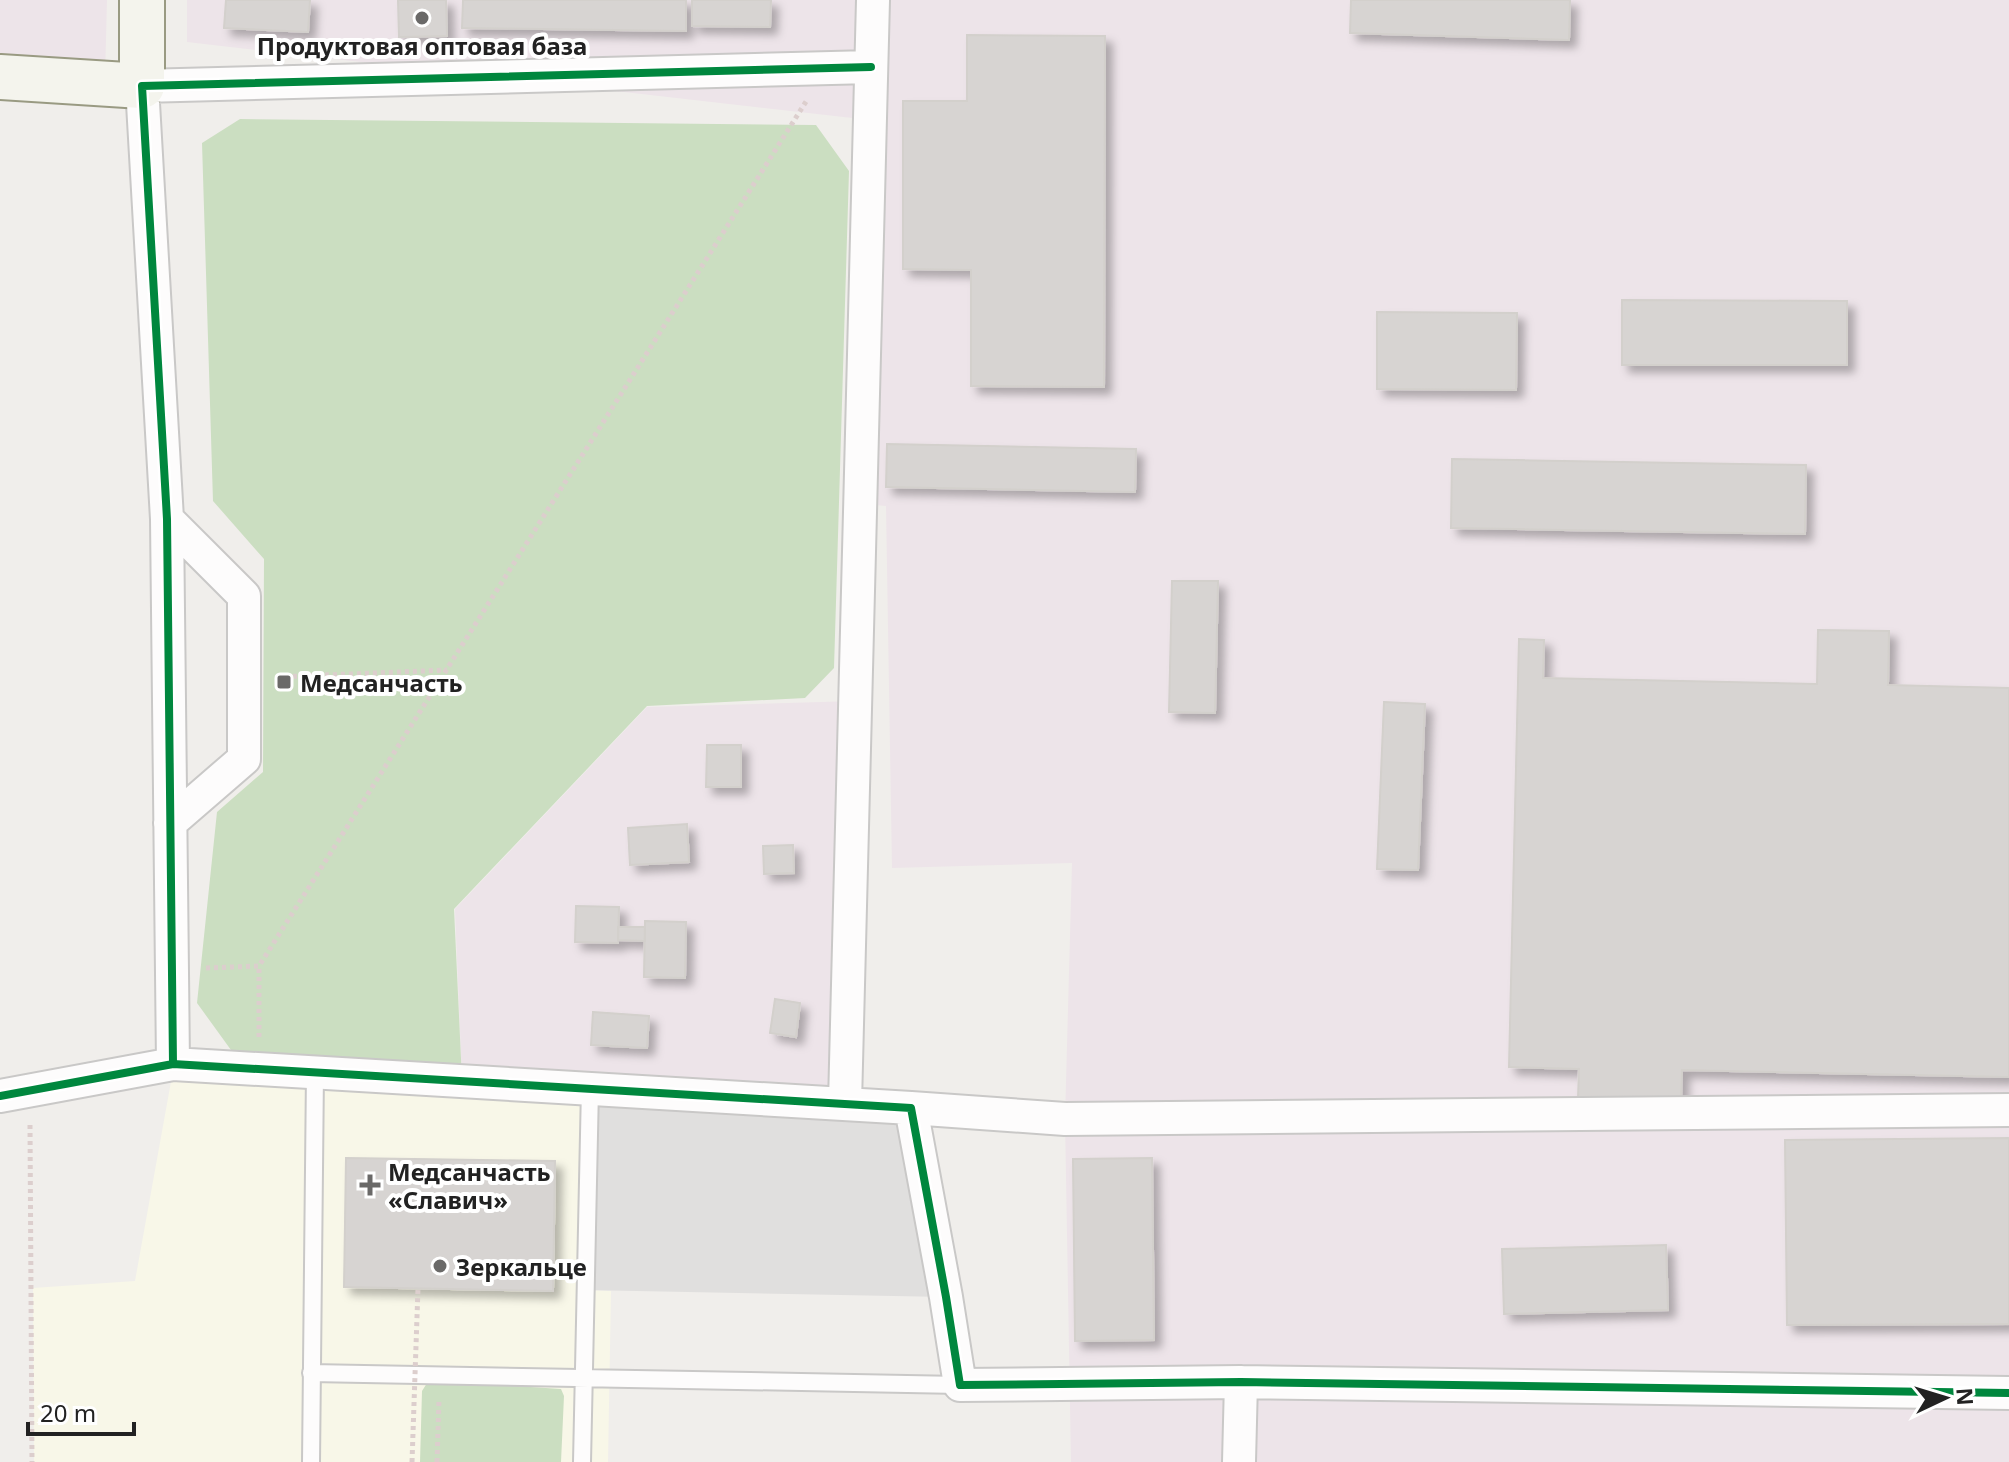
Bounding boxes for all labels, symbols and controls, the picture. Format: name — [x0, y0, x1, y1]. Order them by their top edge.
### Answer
marker: Продуктовая оптовая база — [413, 9, 431, 27]
place label: Продуктовая оптовая база — [257, 29, 587, 62]
place label: Медсанчасть — [300, 666, 463, 699]
marker: Медсанчасть — [275, 673, 293, 691]
place label: Медсанчасть «Славич» — [388, 1155, 551, 1216]
marker: Медсанчасть «Славич» — [359, 1174, 381, 1196]
place label: Зеркальце — [456, 1250, 587, 1283]
marker: Зеркальце — [431, 1257, 449, 1275]
north arrow — [1905, 1358, 1985, 1438]
scale bar — [28, 1386, 134, 1436]
text: N — [1950, 1387, 1982, 1407]
text: 20 m — [40, 1396, 96, 1429]

